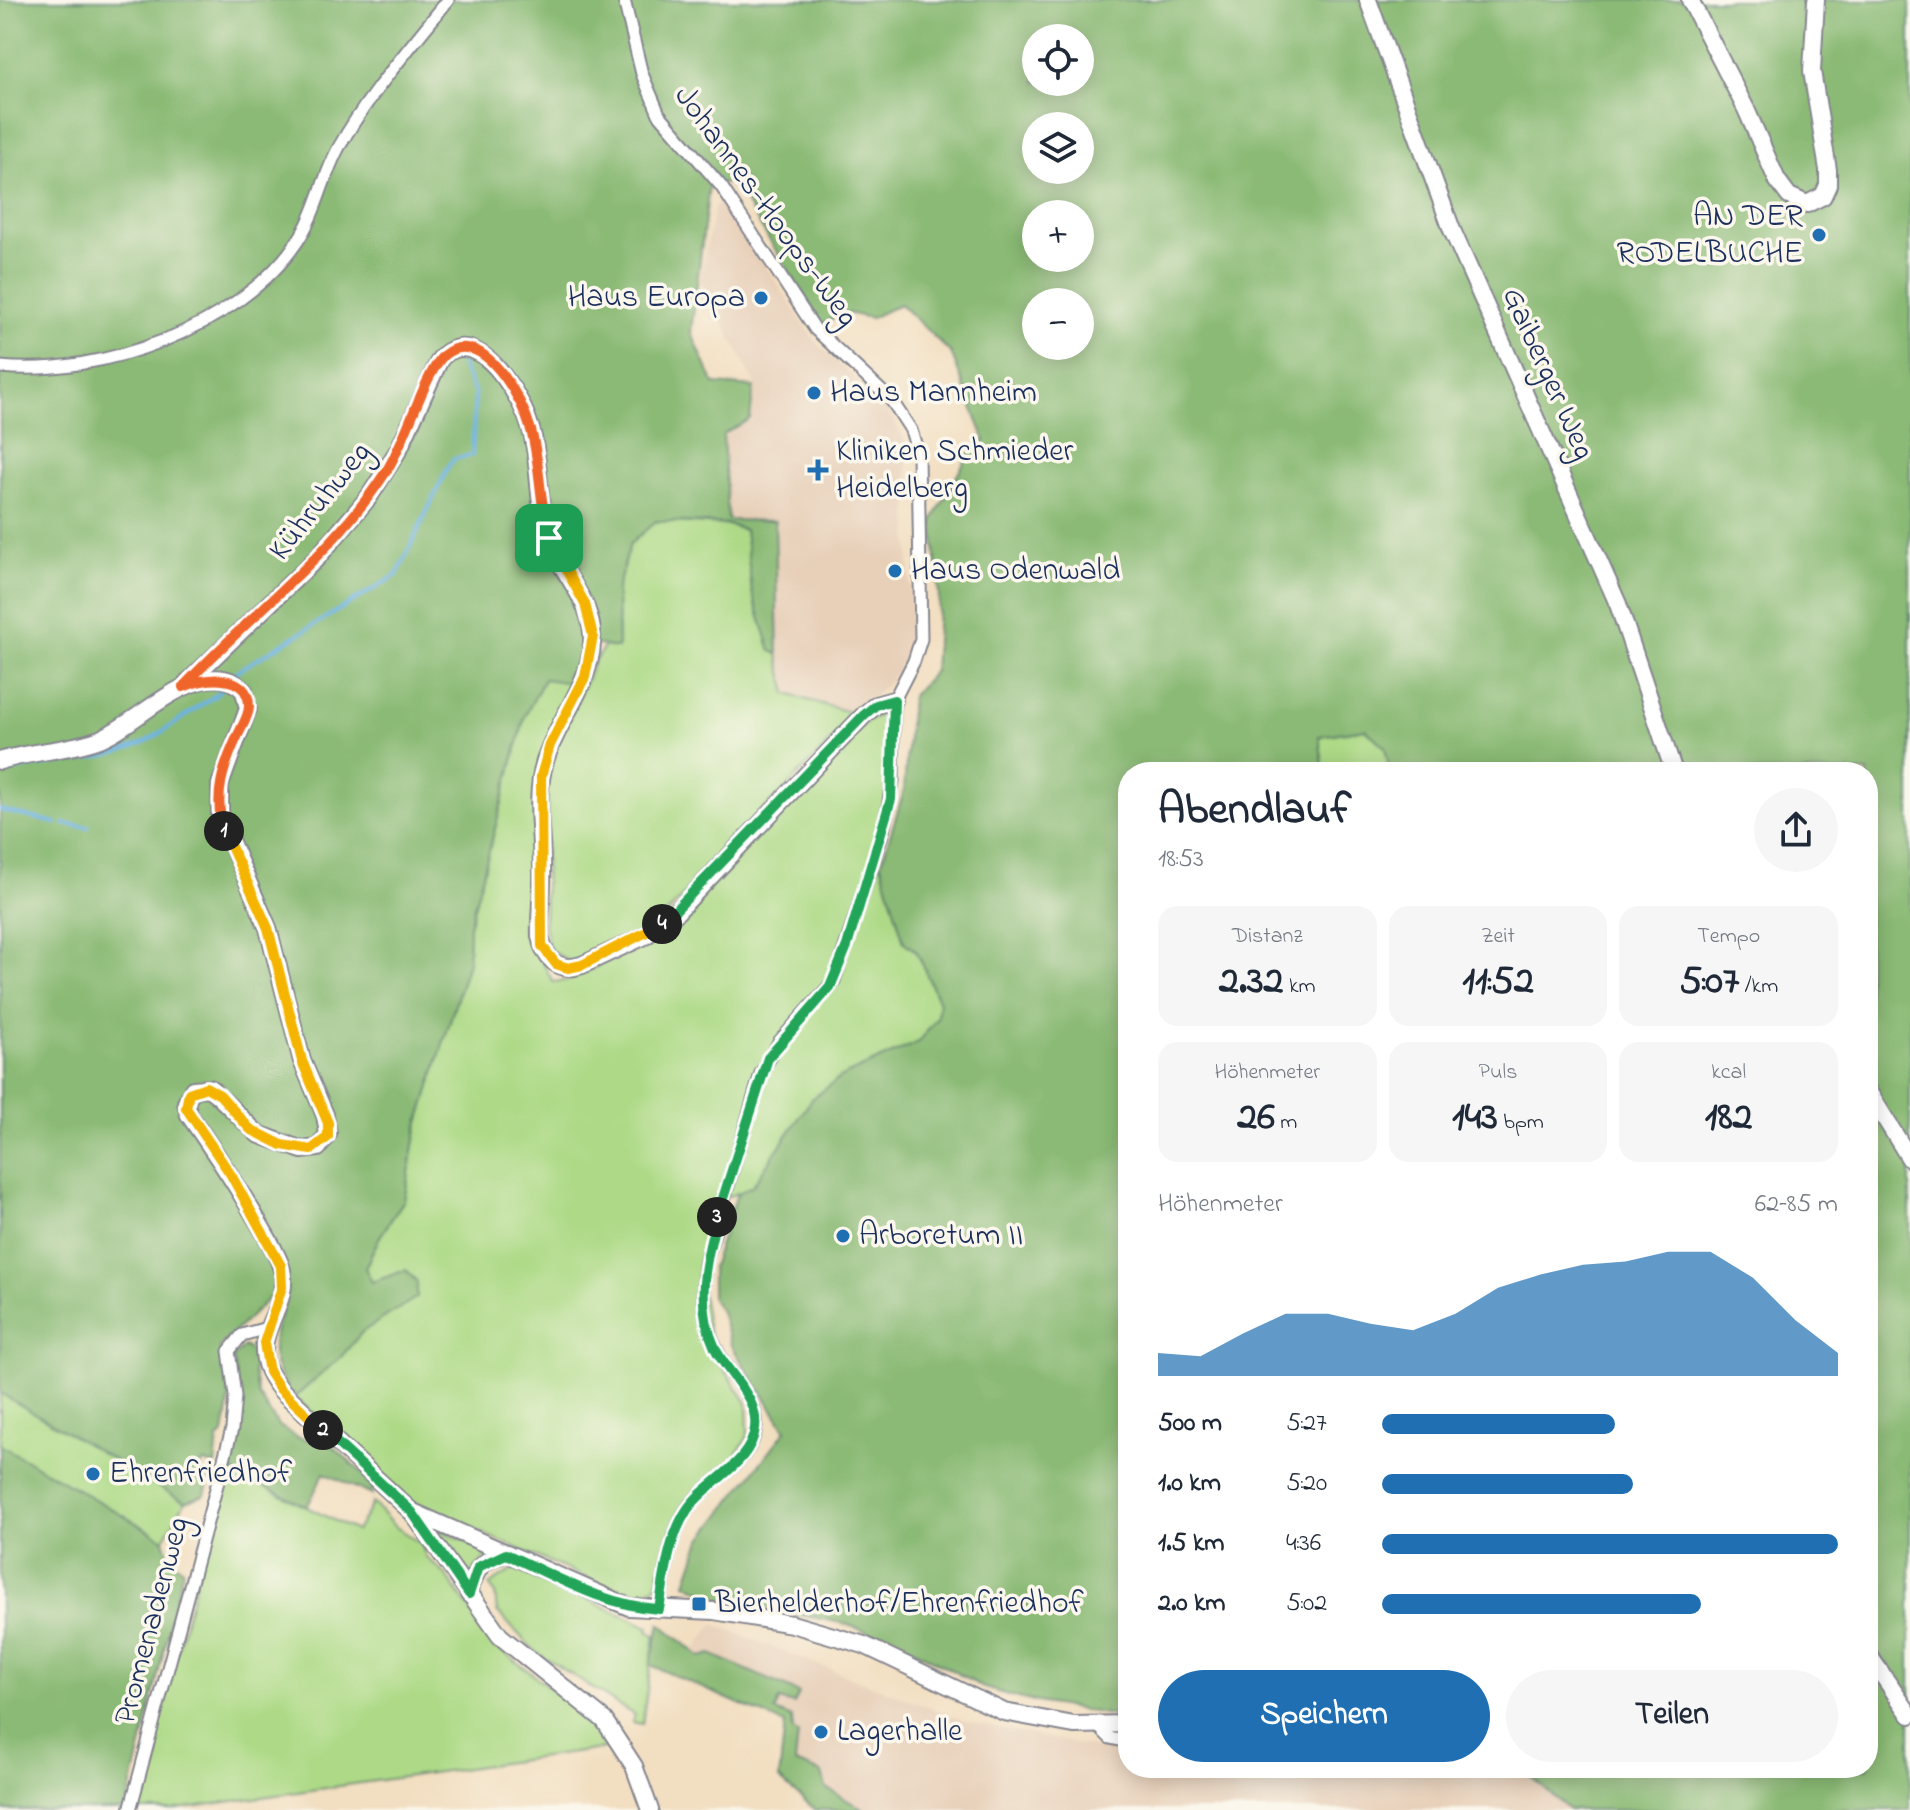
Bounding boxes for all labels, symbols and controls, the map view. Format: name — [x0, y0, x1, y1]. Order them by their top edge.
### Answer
map controls — [1022, 24, 1094, 360]
button: locate — [1022, 24, 1094, 96]
street label: Johannes-Hoops-Weg — [661, 76, 869, 338]
button: layers — [1022, 112, 1094, 184]
place label: AN DER RODELBUCHE — [1616, 194, 1803, 278]
button: + — [1022, 200, 1094, 272]
marker: AN DER RODELBUCHE — [1810, 226, 1828, 244]
place label: Haus Europa — [568, 275, 745, 322]
street label: Gaiberger Weg — [1488, 280, 1606, 468]
button: − — [1022, 288, 1094, 360]
marker: Haus Europa — [752, 289, 770, 307]
place label: Haus Mannheim — [830, 370, 1037, 417]
marker: Haus Mannheim — [805, 384, 823, 402]
place label: Kliniken Schmieder Heidelberg — [836, 429, 1074, 513]
street label: Kühruhweg — [258, 432, 384, 572]
marker: Kliniken Schmieder Heidelberg — [807, 459, 829, 481]
pin — [515, 504, 583, 572]
icon: arrive — [527, 516, 571, 560]
place label: Haus Odenwald — [911, 548, 1120, 595]
marker: Haus Odenwald — [886, 562, 904, 580]
text: Abendlauf — [1158, 779, 1351, 843]
button: share — [1754, 788, 1838, 872]
pin: 1 — [204, 811, 244, 851]
text: 1 — [221, 815, 228, 847]
text: 18:53 — [1158, 841, 1204, 879]
pin: 4 — [642, 904, 682, 944]
text: 4 — [657, 908, 667, 940]
text: Distanz — [1232, 921, 1303, 953]
text: Zeit — [1481, 921, 1515, 953]
text: Tempo — [1697, 921, 1760, 953]
text: 2.32 — [1219, 953, 1283, 1012]
text: 11:52 — [1462, 953, 1534, 1012]
text: 5:07 — [1679, 953, 1739, 1012]
text: km — [1283, 971, 1316, 1003]
text: /km — [1739, 971, 1778, 1003]
text: Höhenmeter — [1214, 1057, 1320, 1089]
text: Puls — [1479, 1057, 1517, 1089]
text: kcal — [1711, 1057, 1746, 1089]
text: 26 — [1237, 1089, 1275, 1148]
text: 143 — [1452, 1089, 1498, 1148]
text: 182 — [1705, 1089, 1752, 1148]
text: m — [1275, 1107, 1297, 1139]
text: bpm — [1498, 1107, 1544, 1139]
text: Höhenmeter — [1158, 1186, 1283, 1224]
text: 62–85 m — [1755, 1186, 1838, 1224]
pin: 3 — [697, 1197, 737, 1237]
text: 3 — [712, 1201, 722, 1233]
place label: Arboretum II — [859, 1213, 1023, 1260]
marker: Arboretum II — [834, 1227, 852, 1245]
text: 500 m — [1158, 1405, 1222, 1443]
text: 5:27 — [1286, 1405, 1327, 1443]
pin: 2 — [303, 1410, 343, 1450]
text: 2 — [318, 1414, 328, 1446]
place label: Ehrenfriedhof — [109, 1451, 292, 1498]
marker: Ehrenfriedhof — [84, 1465, 102, 1483]
text: 1.0 km — [1158, 1465, 1221, 1503]
text: 5:20 — [1286, 1465, 1327, 1503]
street label: Promenadenweg — [103, 1512, 203, 1730]
text: 1.5 km — [1158, 1525, 1225, 1563]
text: 4:36 — [1286, 1525, 1321, 1563]
place label: Bierhelderhof/Ehrenfriedhof — [714, 1581, 1084, 1628]
text: 2.0 km — [1158, 1585, 1226, 1623]
text: 5:02 — [1286, 1585, 1327, 1623]
marker: Bierhelderhof/Ehrenfriedhof — [690, 1595, 708, 1613]
button: Speichern — [1158, 1670, 1490, 1762]
button: Teilen — [1506, 1670, 1838, 1762]
place label: Lagerhalle — [837, 1709, 963, 1756]
marker: Lagerhalle — [812, 1723, 830, 1741]

